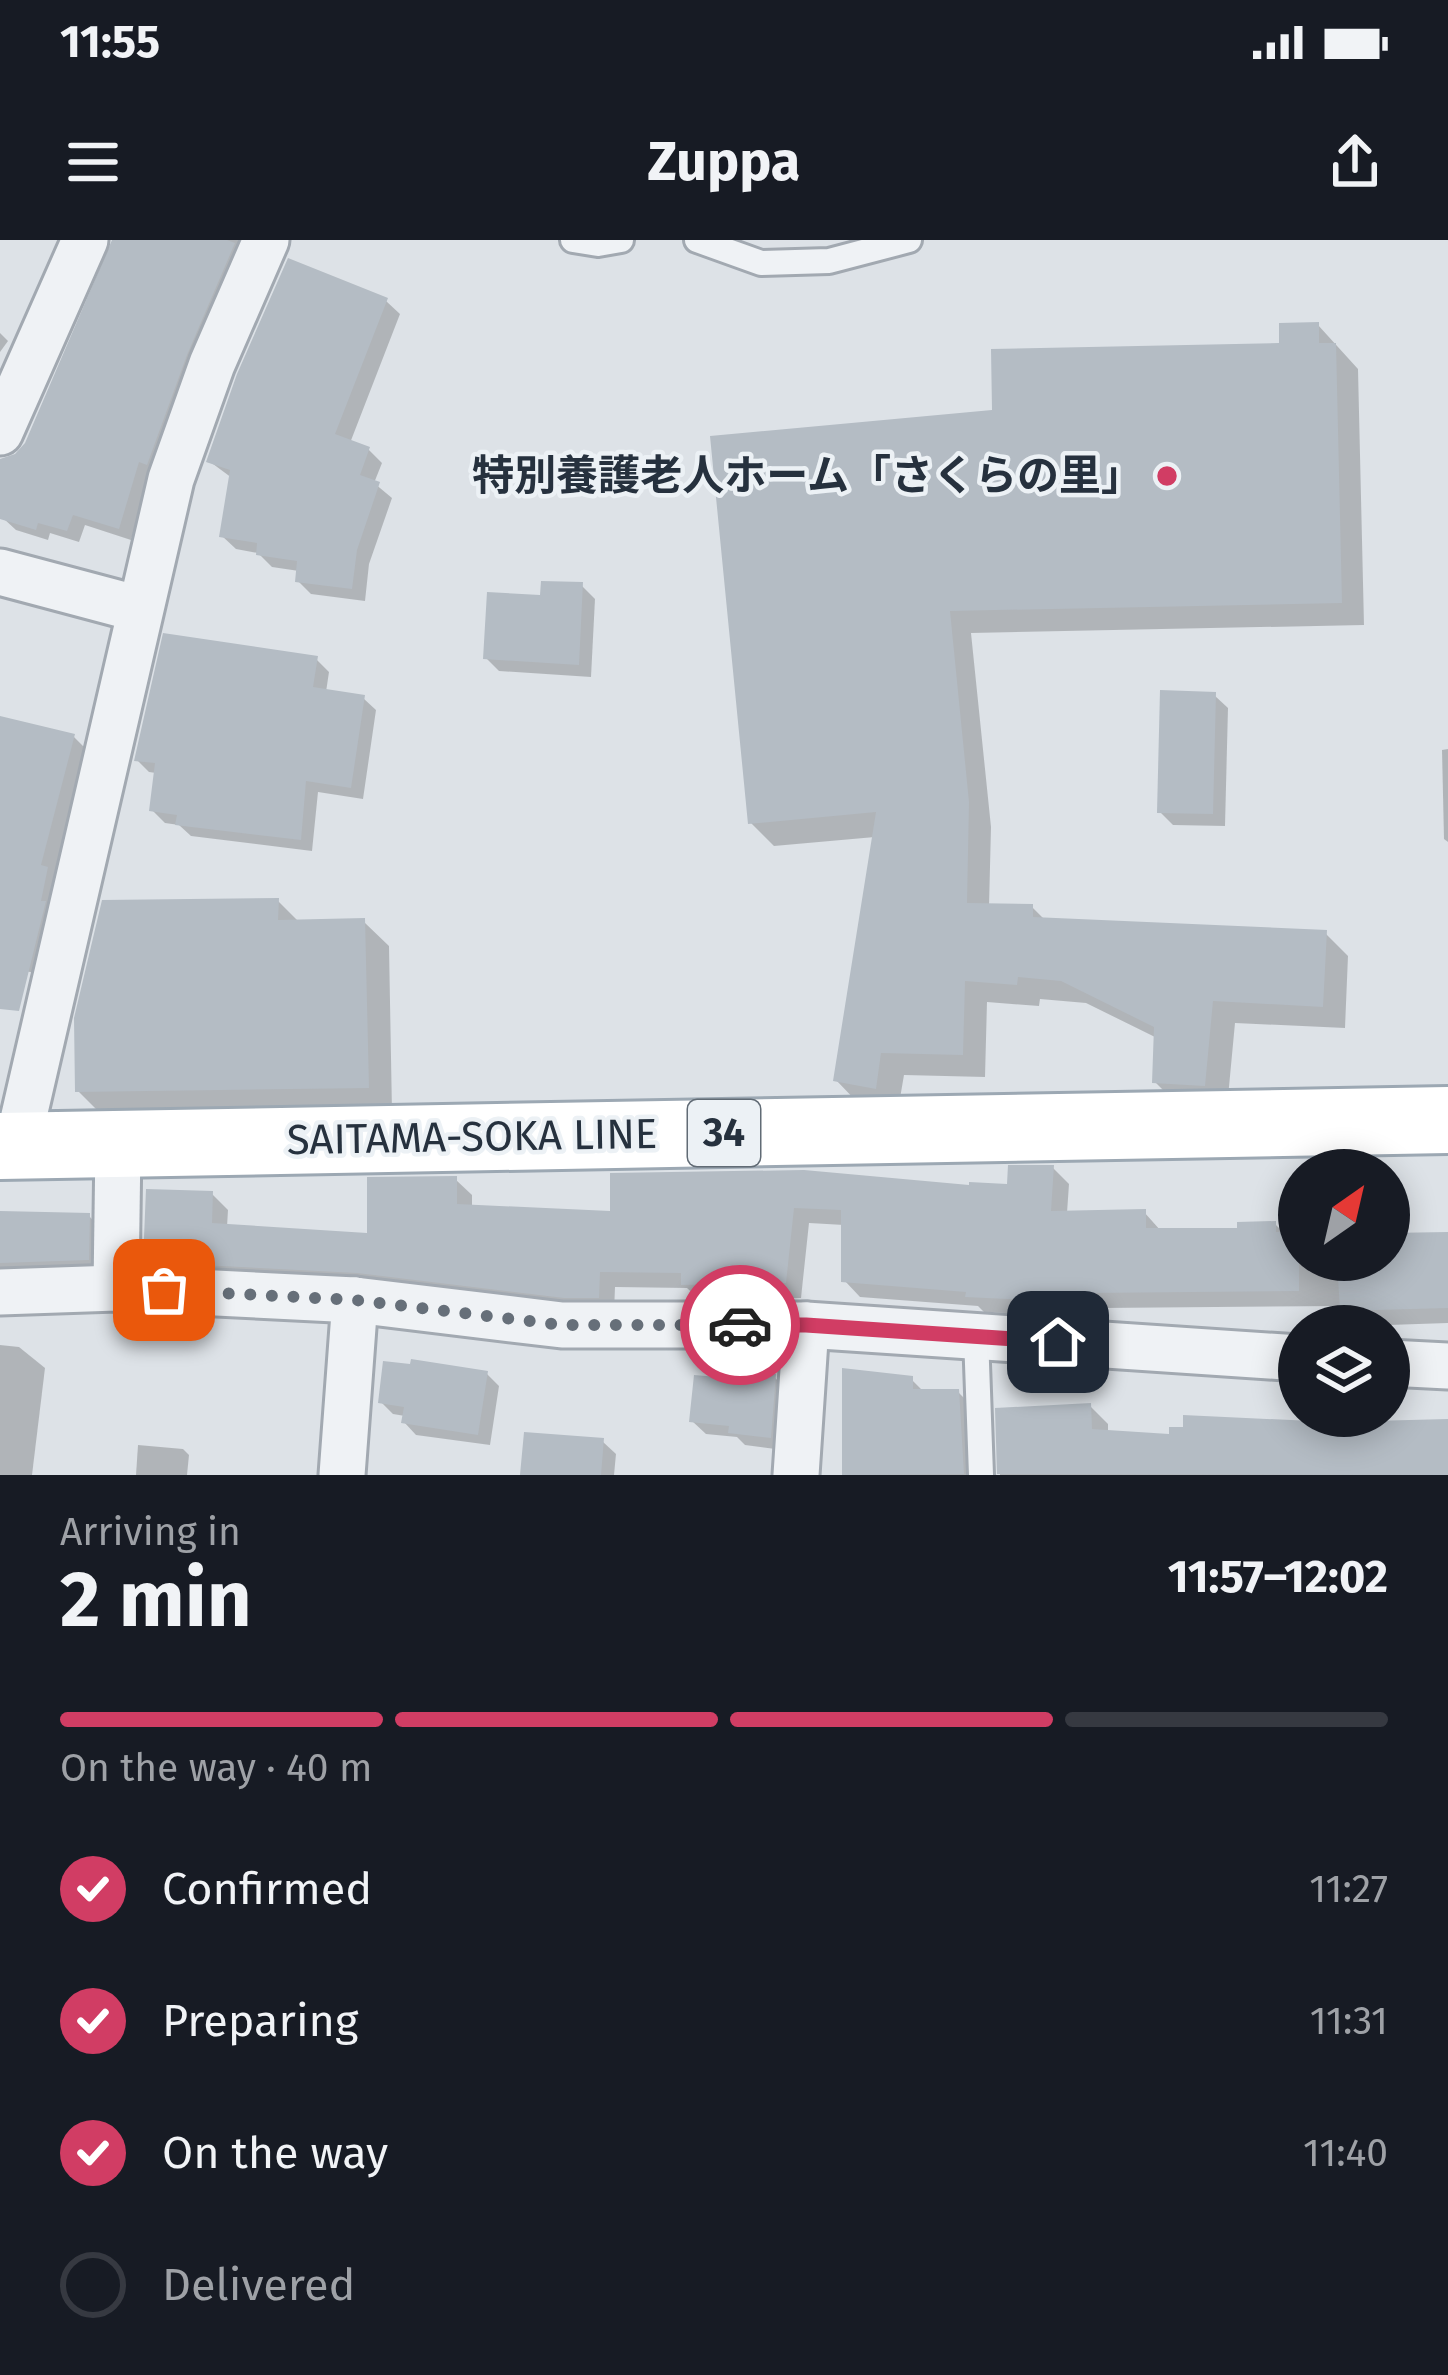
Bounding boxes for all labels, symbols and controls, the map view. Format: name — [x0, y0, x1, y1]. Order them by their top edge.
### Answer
text: 11:55 — [60, 15, 160, 69]
icon: menu — [60, 129, 126, 195]
icon: share — [1322, 129, 1388, 195]
text: Zuppa — [648, 130, 800, 194]
place label: 特別養護老人ホーム「さくらの里」 — [472, 451, 1143, 501]
marker: 特別養護老人ホーム「さくらの里」 — [1154, 463, 1180, 489]
road number: 34 — [688, 1100, 760, 1166]
street label: SAITAMA-SOKA LINE — [286, 1109, 658, 1165]
north arrow — [1278, 1149, 1410, 1281]
map controls — [1278, 1149, 1410, 1437]
pin — [113, 1239, 215, 1341]
icon: bag — [131, 1257, 197, 1323]
courier — [680, 1265, 800, 1385]
pin — [1007, 1291, 1109, 1393]
icon: car — [707, 1292, 773, 1358]
button: layers — [1278, 1305, 1410, 1437]
icon: home — [1025, 1309, 1091, 1375]
text: Arriving in — [60, 1509, 241, 1555]
text: 11:57–12:02 — [1168, 1550, 1388, 1604]
text: 2 min — [60, 1553, 252, 1647]
text: On the way · 40 m — [60, 1745, 372, 1791]
icon: check — [60, 1856, 126, 1922]
text: Confirmed — [162, 1862, 372, 1916]
text: 11:27 — [1309, 1866, 1388, 1912]
icon: check — [60, 1988, 126, 2054]
text: Preparing — [162, 1994, 358, 2048]
text: 11:31 — [1310, 1998, 1388, 2044]
icon: check — [60, 2120, 126, 2186]
text: On the way — [162, 2126, 388, 2180]
text: 11:40 — [1303, 2130, 1388, 2176]
text: Delivered — [162, 2258, 355, 2312]

